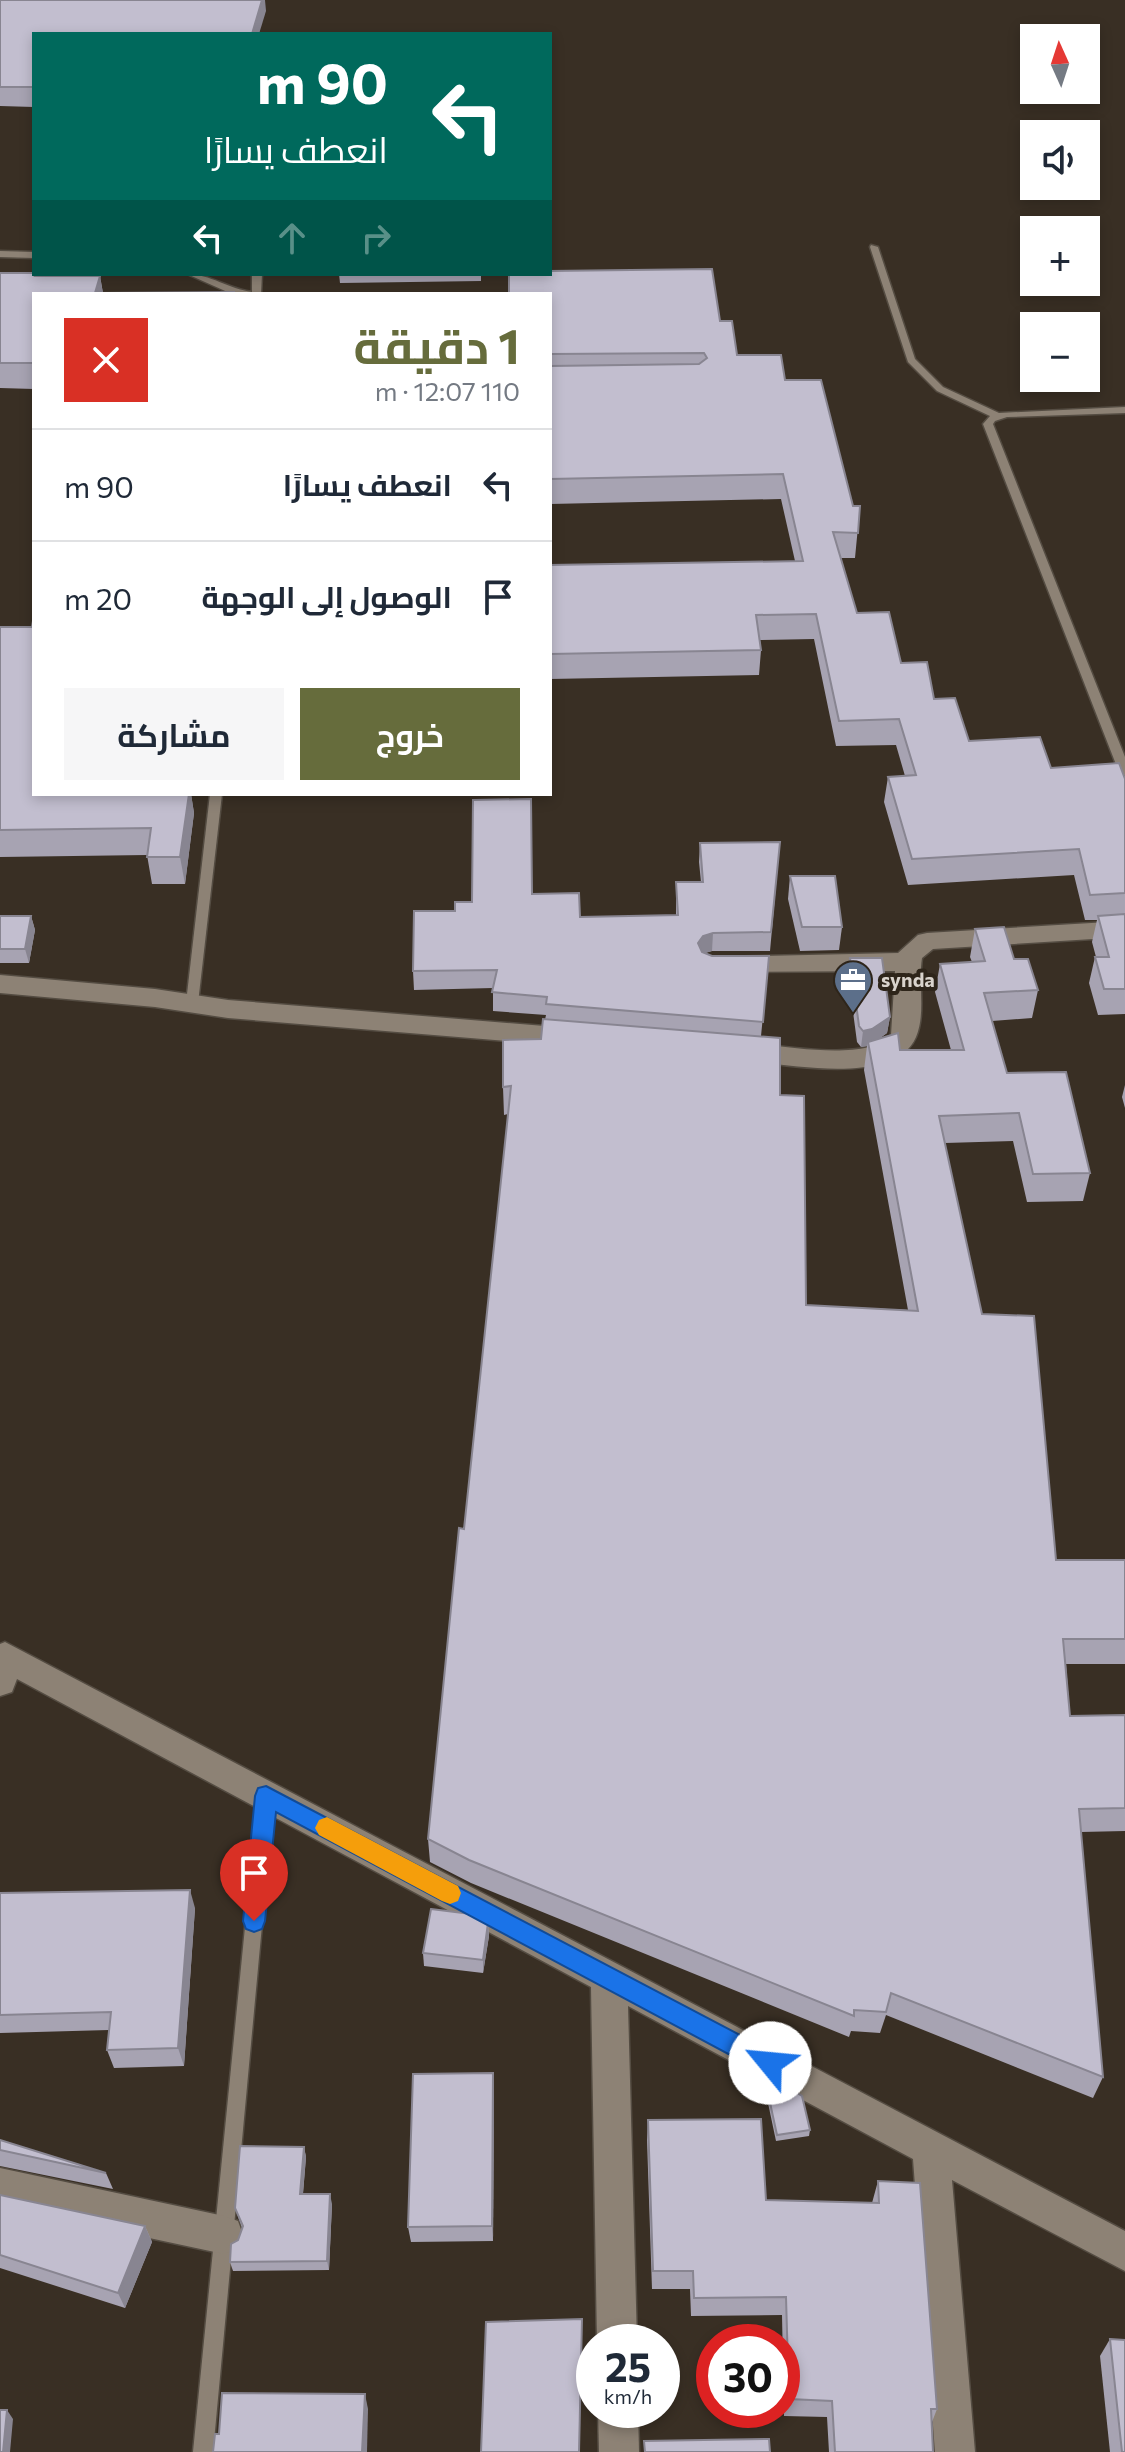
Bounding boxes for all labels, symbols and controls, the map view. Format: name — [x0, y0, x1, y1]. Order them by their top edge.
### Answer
north arrow — [1020, 24, 1100, 104]
map controls — [1020, 24, 1100, 392]
text: 90 m — [257, 47, 388, 116]
icon: left — [416, 64, 520, 168]
button: sound — [1020, 120, 1100, 200]
text: انعطف يسارًا — [204, 126, 388, 170]
icon: left — [186, 216, 230, 260]
icon: ahead — [270, 216, 314, 260]
icon: right — [354, 216, 398, 260]
button: + — [1020, 216, 1100, 296]
button: − — [1020, 312, 1100, 392]
text: 1 دقيقة — [353, 315, 520, 374]
button: close — [64, 318, 148, 402]
text: 110 m · 12:07 — [375, 375, 520, 406]
icon: left — [476, 463, 520, 507]
text: انعطف يسارًا — [283, 465, 452, 502]
text: 90 m — [64, 467, 134, 504]
icon: arrive — [476, 575, 520, 619]
text: الوصول إلى الوجهة — [202, 577, 452, 614]
text: 20 m — [64, 579, 132, 616]
button: مشاركة — [64, 688, 284, 780]
button: خروج — [300, 688, 520, 780]
office icon: synda — [832, 959, 874, 1014]
place label: synda — [881, 967, 935, 991]
pin — [220, 1839, 288, 1921]
icon: arrive — [232, 1851, 276, 1895]
position arrow — [728, 2021, 812, 2105]
speed limit sign: 30 — [696, 2324, 800, 2428]
text: 25 — [605, 2341, 651, 2390]
text: km/h — [604, 2384, 652, 2408]

